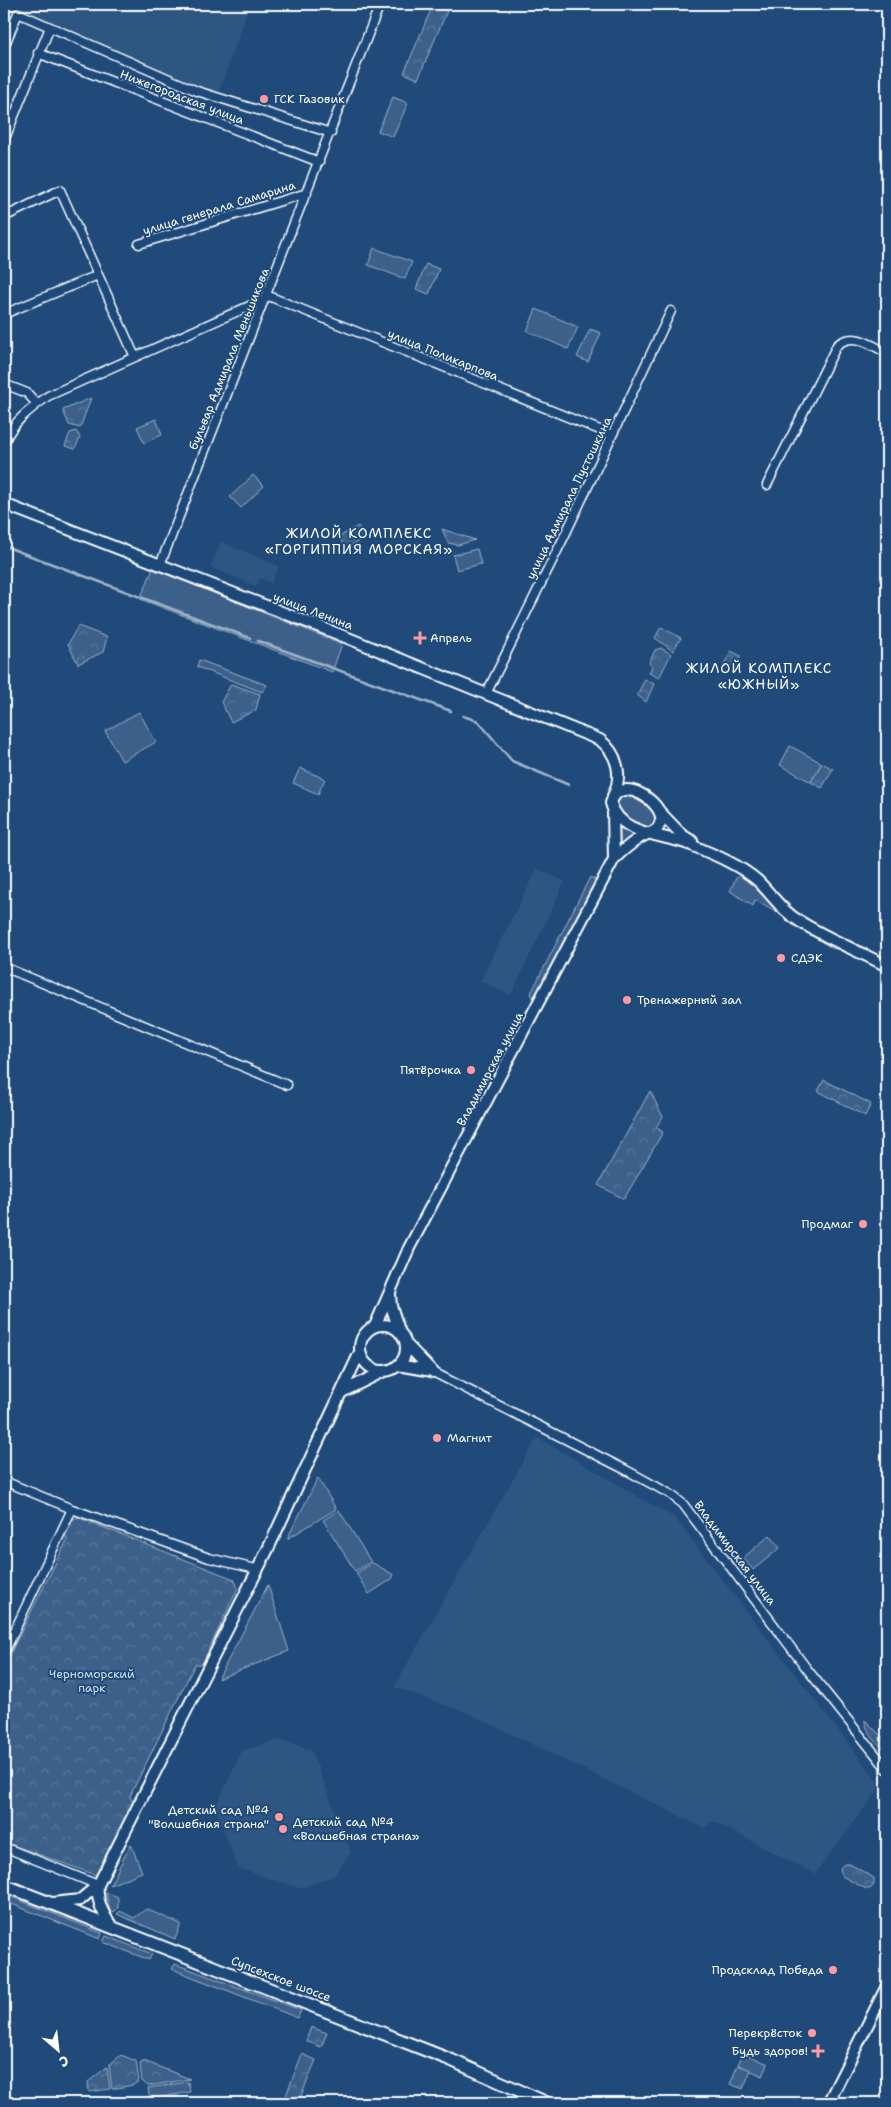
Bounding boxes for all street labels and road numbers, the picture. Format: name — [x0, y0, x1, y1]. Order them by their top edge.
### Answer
street label: Нижегородская улица — [118, 66, 247, 128]
street label: улица генерала Самарина — [141, 177, 298, 239]
street label: бульвар Адмирала Меньшикова — [185, 265, 273, 452]
street label: улица Поликарпова — [385, 325, 501, 385]
street label: улица Адмирала Пустошкина — [523, 414, 616, 582]
street label: улица Ленина — [271, 588, 356, 634]
street label: Владимирская улица — [453, 1009, 527, 1129]
street label: Владимирская улица — [690, 1498, 780, 1609]
street label: Супсехское шоссе — [229, 1953, 333, 2005]

